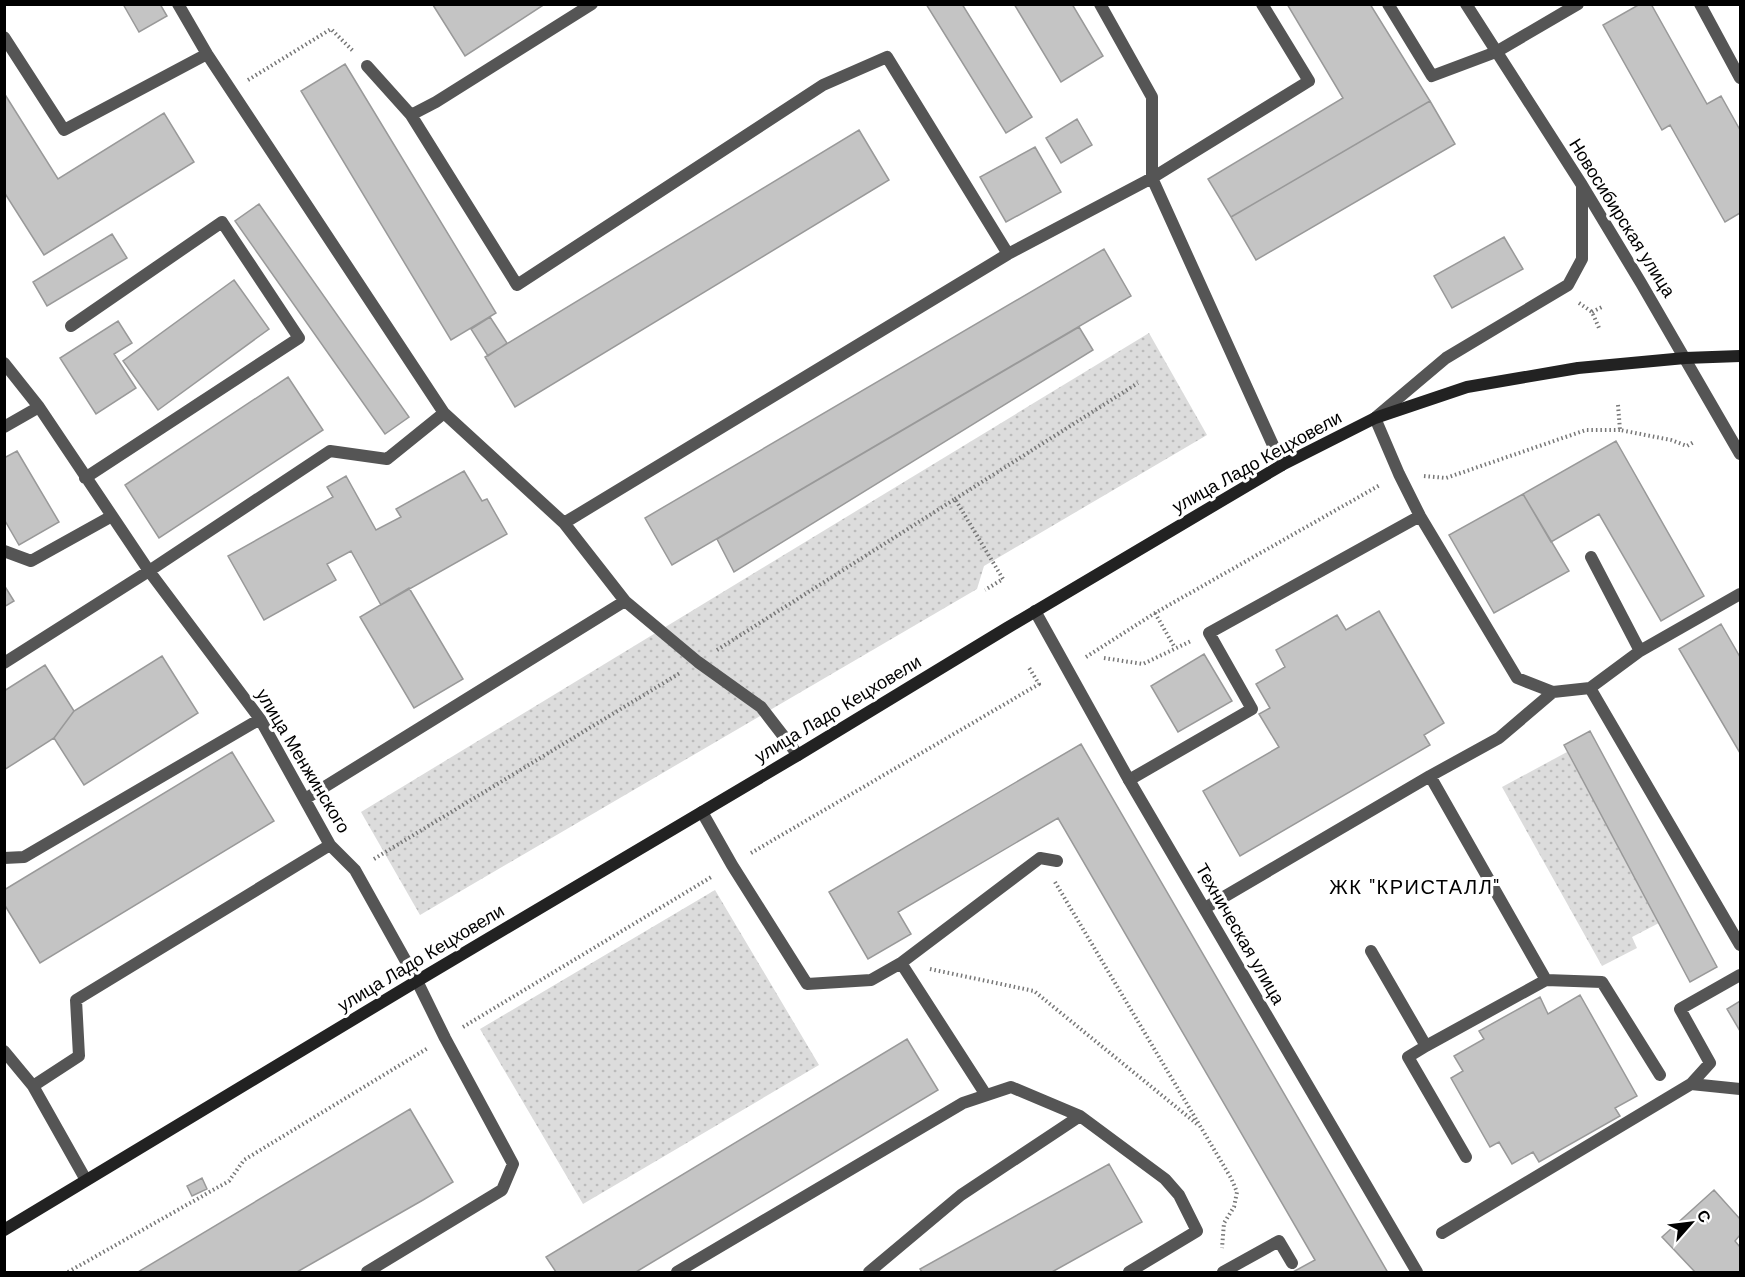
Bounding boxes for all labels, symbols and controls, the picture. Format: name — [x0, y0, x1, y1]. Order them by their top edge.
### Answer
street label: Новосибирская улица — [1563, 134, 1681, 303]
street label: улица Ладо Кецховели — [1168, 405, 1346, 519]
street label: улица Ладо Кецховели — [750, 650, 926, 768]
street label: улица Менжинского — [250, 684, 356, 838]
street label: Техническая улица — [1190, 859, 1291, 1010]
district label: ЖК "КРИСТАЛЛ" — [1329, 874, 1501, 900]
street label: улица Ладо Кецховели — [333, 899, 509, 1017]
north arrow — [1661, 1193, 1721, 1253]
text: С — [1692, 1206, 1716, 1227]

